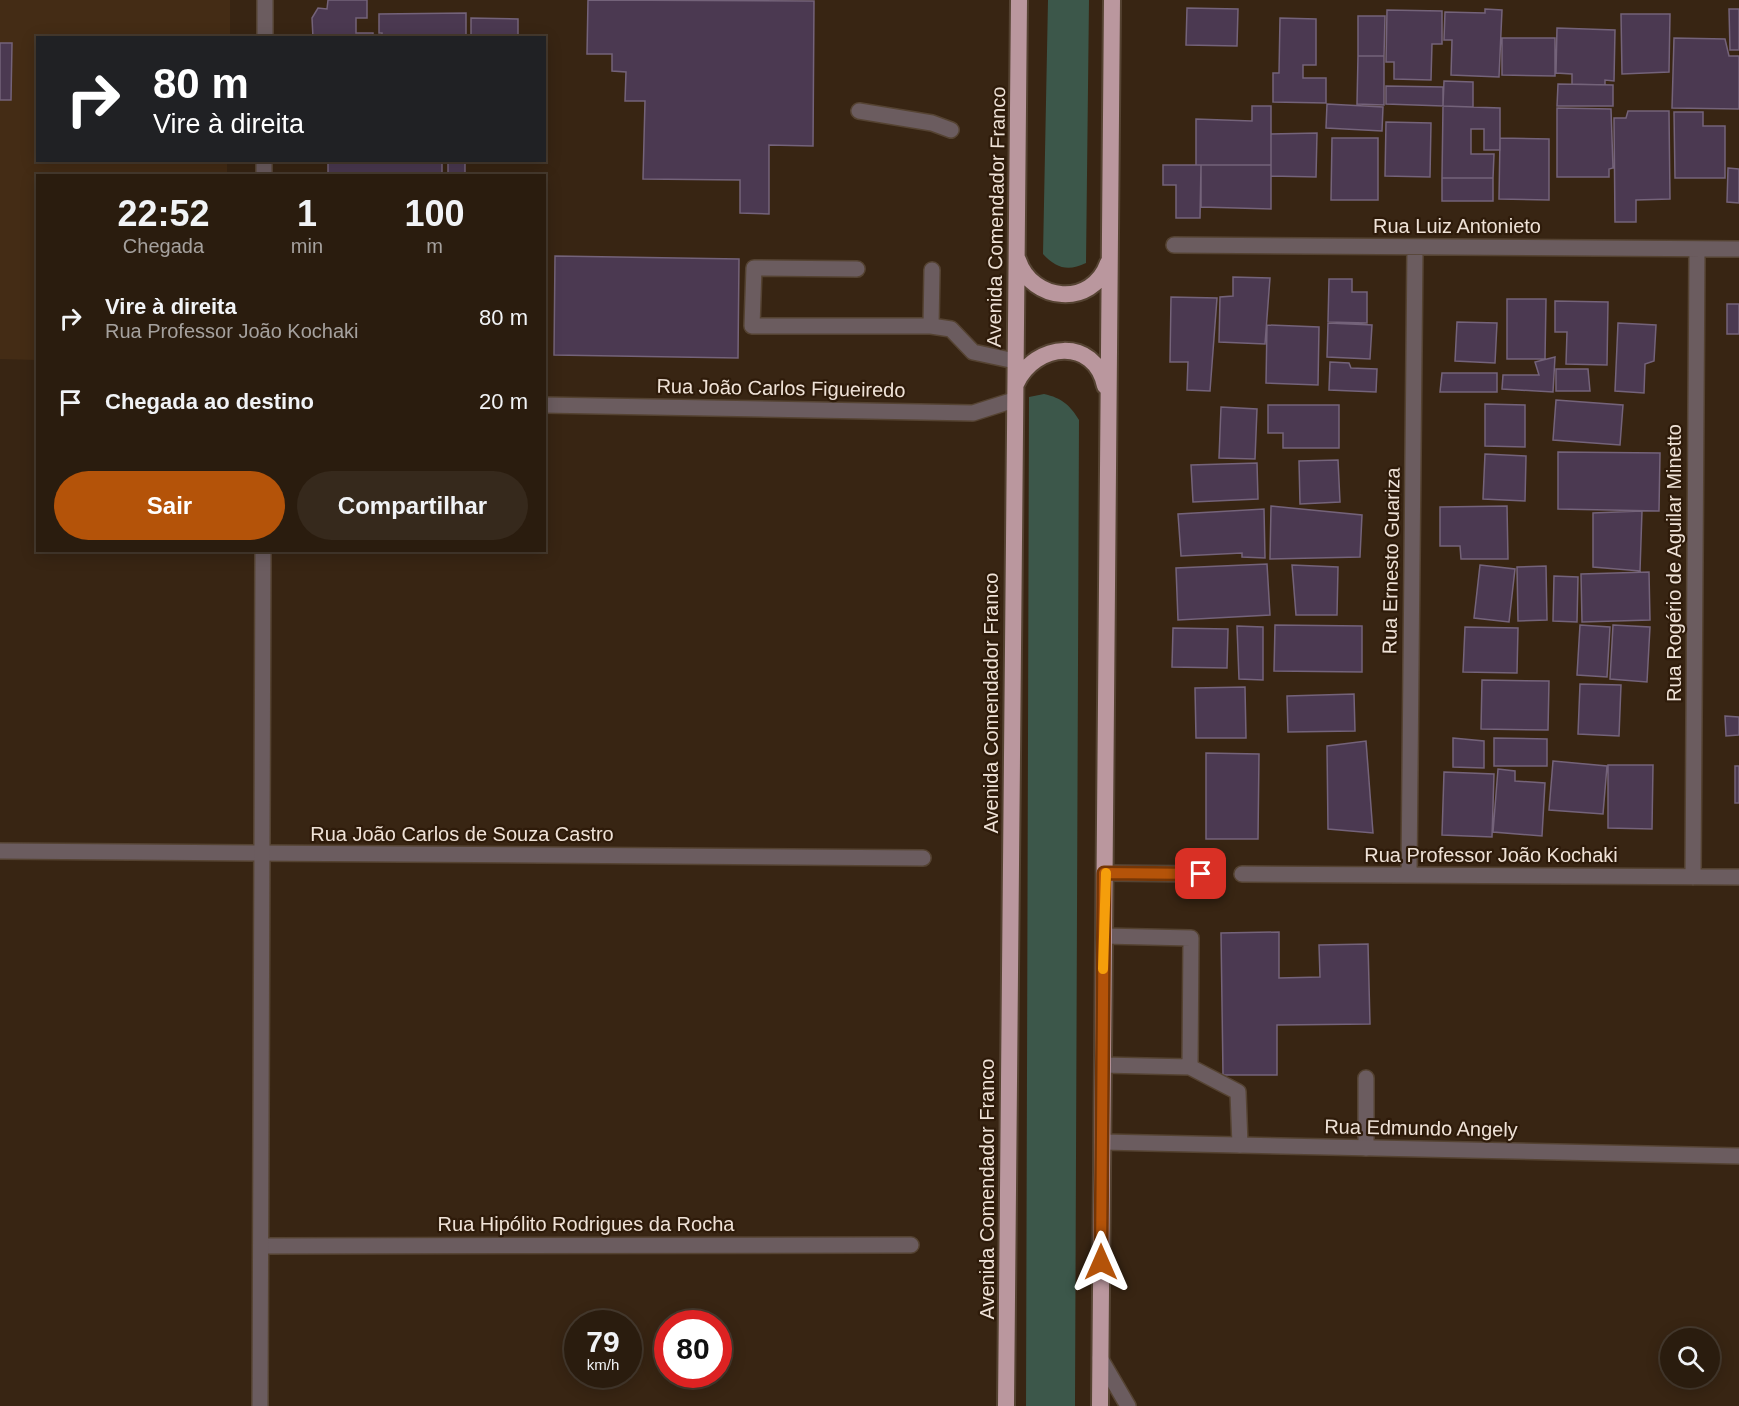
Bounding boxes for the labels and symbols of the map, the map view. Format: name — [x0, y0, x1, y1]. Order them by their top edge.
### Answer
street label: Avenida Comendador Franco — [983, 86, 1009, 348]
street label: Rua Luiz Antonieto — [1373, 215, 1541, 237]
street label: Rua João Carlos Figueiredo — [656, 375, 906, 401]
street label: Rua Rogério de Aguilar Minetto — [1663, 424, 1685, 702]
street label: Rua Ernesto Guariza — [1378, 467, 1404, 655]
street label: Avenida Comendador Franco — [980, 573, 1002, 833]
street label: Rua João Carlos de Souza Castro — [310, 823, 614, 845]
street label: Rua Professor João Kochaki — [1364, 844, 1618, 866]
pin — [1175, 848, 1226, 899]
street label: Avenida Comendador Franco — [976, 1059, 998, 1319]
street label: Rua Edmundo Angely — [1324, 1115, 1518, 1141]
street label: Rua Hipólito Rodrigues da Rocha — [438, 1213, 735, 1235]
position arrow — [1069, 1230, 1133, 1294]
speed limit sign: 80 — [654, 1310, 732, 1388]

